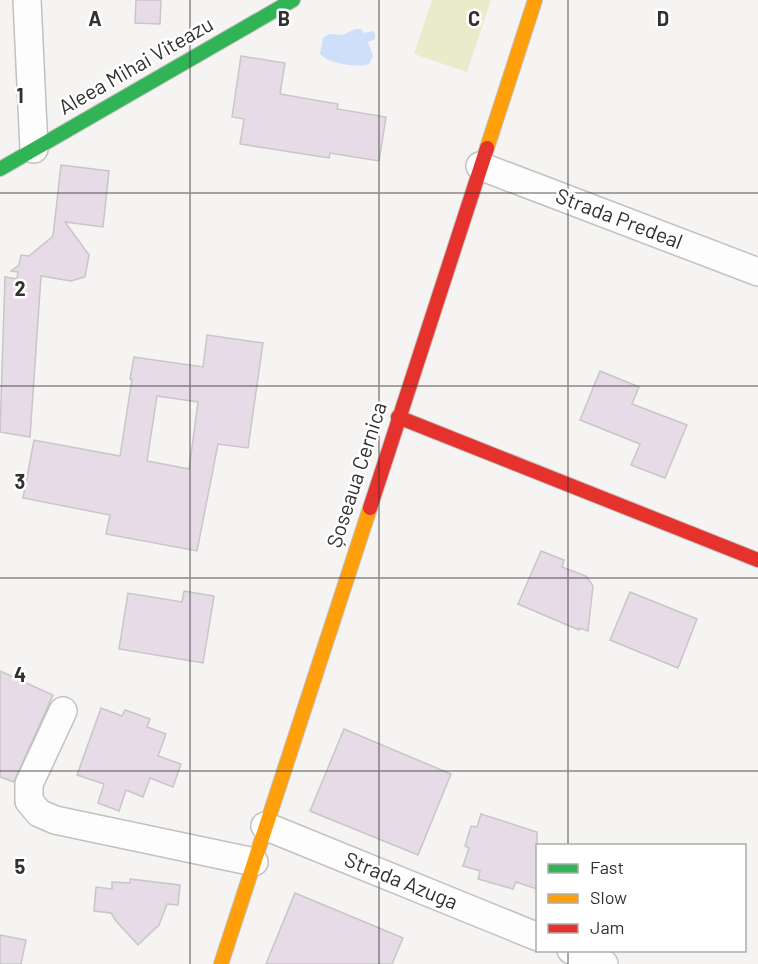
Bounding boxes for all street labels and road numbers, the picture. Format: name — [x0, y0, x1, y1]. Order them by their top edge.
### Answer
street label: Aleea Mihai Viteazu — [54, 12, 218, 120]
street label: Strada Predeal — [553, 182, 687, 253]
street label: Șoseaua Cernica — [320, 399, 391, 551]
street label: Strada Azuga — [341, 846, 462, 914]

